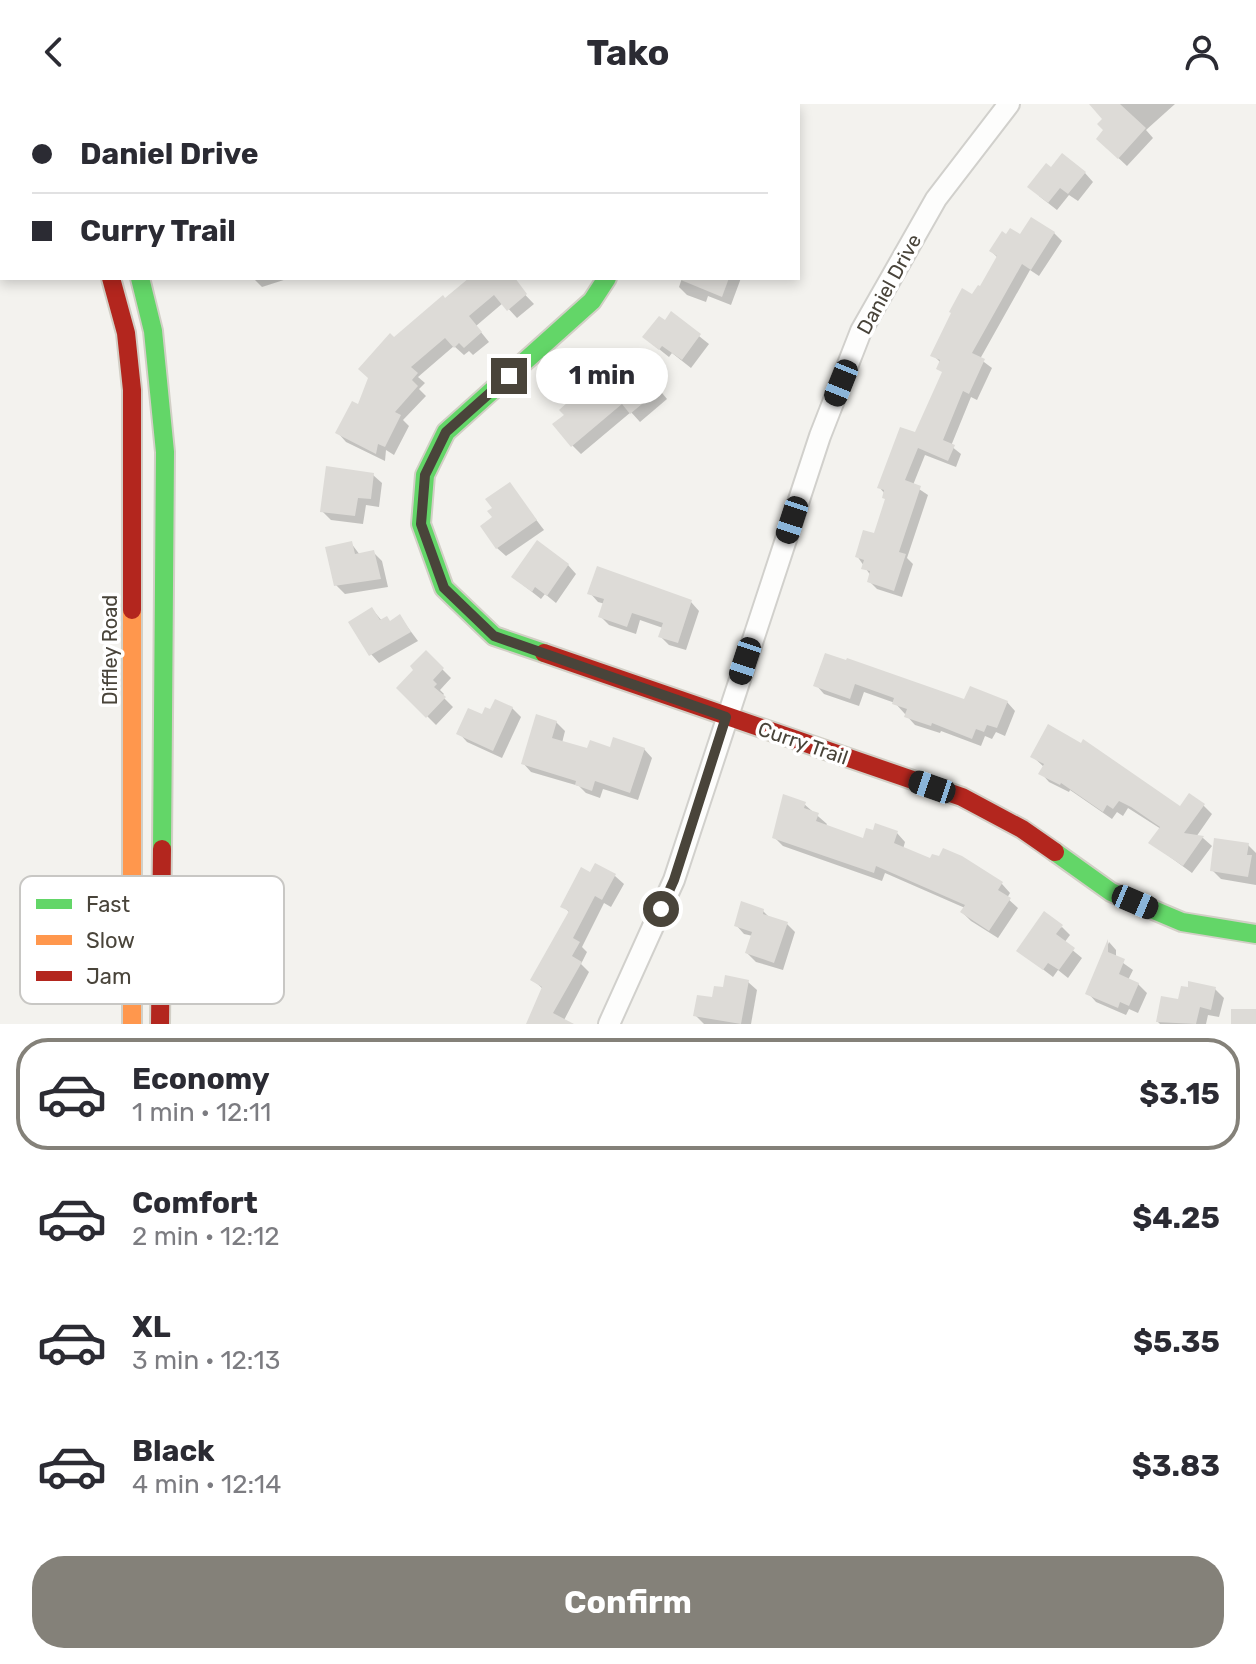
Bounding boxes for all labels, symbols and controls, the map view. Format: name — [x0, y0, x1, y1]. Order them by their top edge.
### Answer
icon: back — [32, 30, 76, 74]
icon: person — [1180, 30, 1224, 74]
text: Tako — [587, 31, 669, 74]
text: Daniel Drive — [80, 136, 259, 172]
text: Curry Trail — [80, 213, 236, 249]
street label: Daniel Drive — [852, 230, 926, 338]
callout: 1 min — [537, 348, 669, 404]
car — [821, 356, 861, 410]
route end — [491, 358, 527, 394]
text: 1 min — [569, 360, 635, 391]
car — [773, 493, 811, 547]
street label: Diffley Road — [98, 595, 122, 705]
car — [726, 634, 764, 688]
street label: Curry Trail — [755, 716, 851, 770]
car — [905, 768, 959, 806]
legend — [20, 876, 284, 1004]
car — [1108, 882, 1162, 922]
text: Fast — [86, 891, 131, 918]
route start — [643, 891, 679, 927]
text: Slow — [86, 927, 135, 954]
text: Jam — [86, 963, 132, 990]
icon: car — [36, 1058, 108, 1130]
text: Economy — [132, 1061, 270, 1097]
text: $3.15 — [1139, 1076, 1220, 1112]
text: 1 min · 12:11 — [132, 1097, 271, 1128]
icon: car — [36, 1182, 108, 1254]
text: Comfort — [132, 1185, 258, 1221]
text: $4.25 — [1132, 1200, 1220, 1236]
text: 2 min · 12:12 — [132, 1221, 280, 1252]
icon: car — [36, 1306, 108, 1378]
text: XL — [132, 1309, 171, 1345]
text: $5.35 — [1133, 1324, 1220, 1360]
text: 3 min · 12:13 — [132, 1345, 280, 1376]
icon: car — [36, 1430, 108, 1502]
text: Black — [132, 1433, 215, 1469]
text: $3.83 — [1132, 1448, 1220, 1484]
text: 4 min · 12:14 — [132, 1469, 281, 1500]
button: Confirm — [32, 1556, 1224, 1648]

